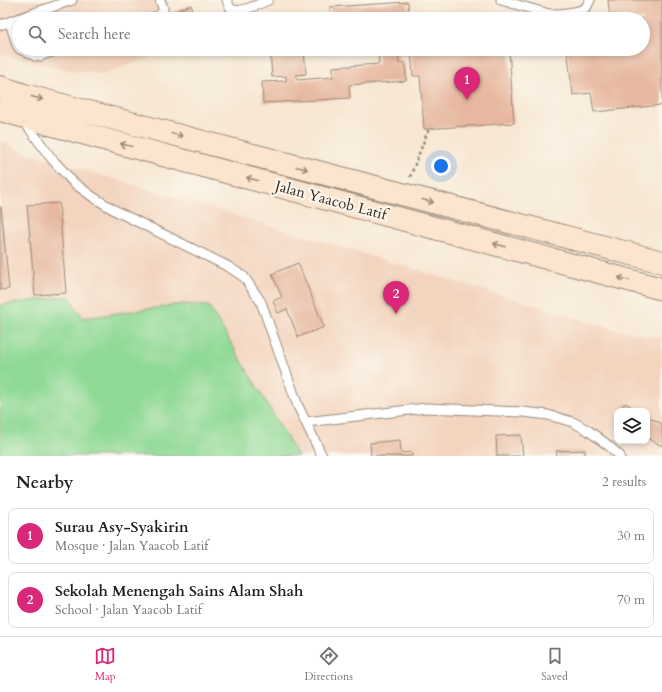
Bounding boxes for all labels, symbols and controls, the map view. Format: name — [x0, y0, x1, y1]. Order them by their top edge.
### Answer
search box — [12, 12, 650, 56]
icon: search — [26, 23, 48, 45]
text: Search here — [58, 24, 131, 44]
pin: 1 — [454, 67, 480, 100]
one-way arrow — [31, 95, 44, 102]
one-way arrow — [170, 132, 183, 139]
one-way arrow — [120, 141, 133, 148]
your location — [431, 156, 451, 176]
one-way arrow — [296, 165, 309, 172]
one-way arrow — [245, 175, 258, 182]
street label: Jalan Yaacob Latif — [271, 175, 391, 225]
one-way arrow — [421, 198, 434, 205]
one-way arrow — [493, 241, 506, 249]
one-way arrow — [618, 275, 631, 282]
pin: 2 — [383, 281, 409, 314]
map controls — [614, 408, 650, 444]
button: layers — [614, 408, 650, 444]
text: Nearby — [16, 471, 73, 494]
text: 2 results — [602, 473, 646, 491]
text: Surau Asy-Syakirin — [55, 517, 189, 537]
text: 1 — [27, 527, 33, 545]
text: 30 m — [617, 527, 645, 545]
text: Mosque · Jalan Yaacob Latif — [55, 537, 208, 555]
text: Sekolah Menengah Sains Alam Shah — [55, 581, 303, 601]
text: 2 — [27, 591, 33, 609]
text: 70 m — [617, 591, 645, 609]
text: School · Jalan Yaacob Latif — [55, 601, 202, 619]
tab: Map — [94, 645, 116, 684]
tab: Directions — [304, 645, 353, 684]
tab: Saved — [541, 645, 568, 684]

